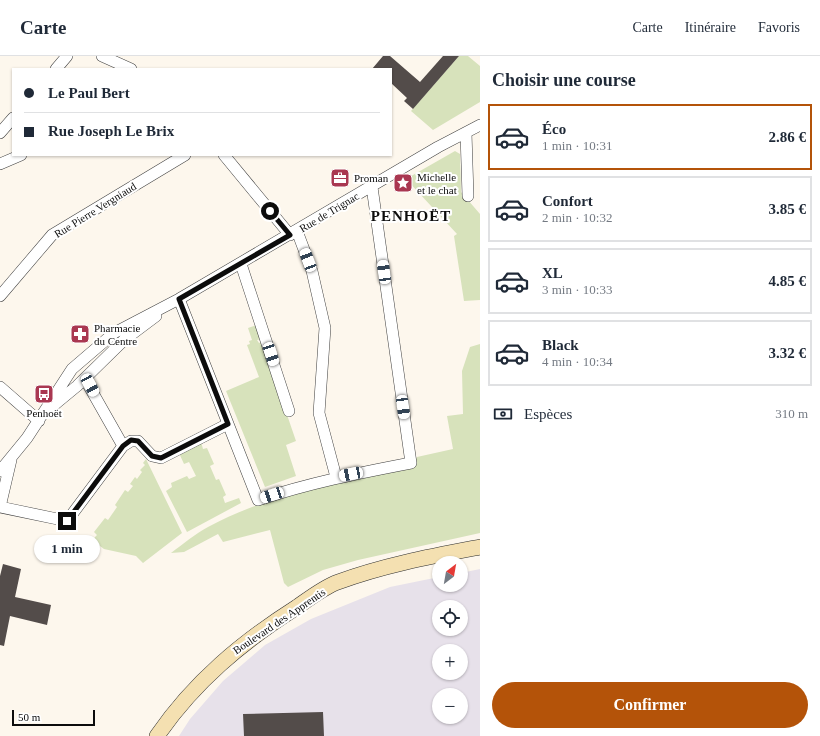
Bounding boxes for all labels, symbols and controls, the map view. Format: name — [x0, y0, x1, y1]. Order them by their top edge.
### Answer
text: Carte — [20, 17, 66, 38]
text: Carte — [632, 20, 663, 35]
text: Itinéraire — [685, 20, 736, 35]
text: Favoris — [758, 20, 800, 35]
text: Choisir une course — [492, 70, 636, 90]
text: Le Paul Bert — [48, 85, 130, 101]
icon: car — [494, 119, 530, 155]
text: Éco — [542, 121, 566, 137]
text: Rue Joseph Le Brix — [48, 123, 174, 139]
text: 2.86 € — [769, 129, 806, 145]
text: 1 min · 10:31 — [542, 138, 612, 153]
office icon: Proman — [329, 167, 351, 189]
place label: Michelle et le chat — [417, 171, 457, 196]
place label: Proman — [354, 172, 389, 184]
place icon: Michelle et le chat — [392, 172, 414, 194]
street label: Rue Pierre Vergniaud — [52, 180, 139, 240]
street label: Rue de Trignac — [297, 189, 361, 234]
icon: car — [494, 191, 530, 227]
text: Confort — [542, 193, 593, 209]
text: 3.85 € — [769, 201, 806, 217]
route start — [261, 202, 279, 220]
district label: PENHOËT — [371, 208, 451, 224]
text: 2 min · 10:32 — [542, 210, 612, 225]
car — [298, 247, 318, 273]
car — [376, 259, 392, 285]
icon: car — [494, 263, 530, 299]
text: XL — [542, 265, 563, 281]
text: 4.85 € — [769, 273, 806, 289]
text: 3 min · 10:33 — [542, 282, 612, 297]
place label: Pharmacie du Centre — [94, 322, 141, 347]
pharmacy icon: Pharmacie du Centre — [69, 323, 91, 345]
icon: car — [494, 335, 530, 371]
text: Black — [542, 337, 579, 353]
car — [262, 341, 280, 367]
text: 3.32 € — [769, 345, 806, 361]
text: 4 min · 10:34 — [542, 354, 612, 369]
car — [79, 372, 101, 398]
bus stop icon: Penhoët — [33, 383, 55, 405]
car — [395, 394, 411, 420]
icon: cash — [492, 403, 514, 425]
text: Espèces — [524, 406, 572, 422]
text: 310 m — [775, 406, 808, 421]
place label: Penhoët — [26, 407, 62, 419]
car — [338, 466, 364, 482]
car — [259, 486, 285, 504]
route end — [58, 512, 76, 530]
callout: 1 min — [34, 535, 100, 563]
text: 1 min — [51, 541, 83, 556]
north arrow — [432, 556, 468, 592]
map controls — [432, 556, 468, 724]
street label: Boulevard des Apprentis — [231, 586, 327, 656]
button: locate — [432, 600, 468, 636]
button: + — [432, 644, 468, 680]
button: Confirmer — [492, 682, 808, 728]
button: − — [432, 688, 468, 724]
scale bar — [12, 708, 95, 727]
text: 50 m — [18, 711, 40, 723]

